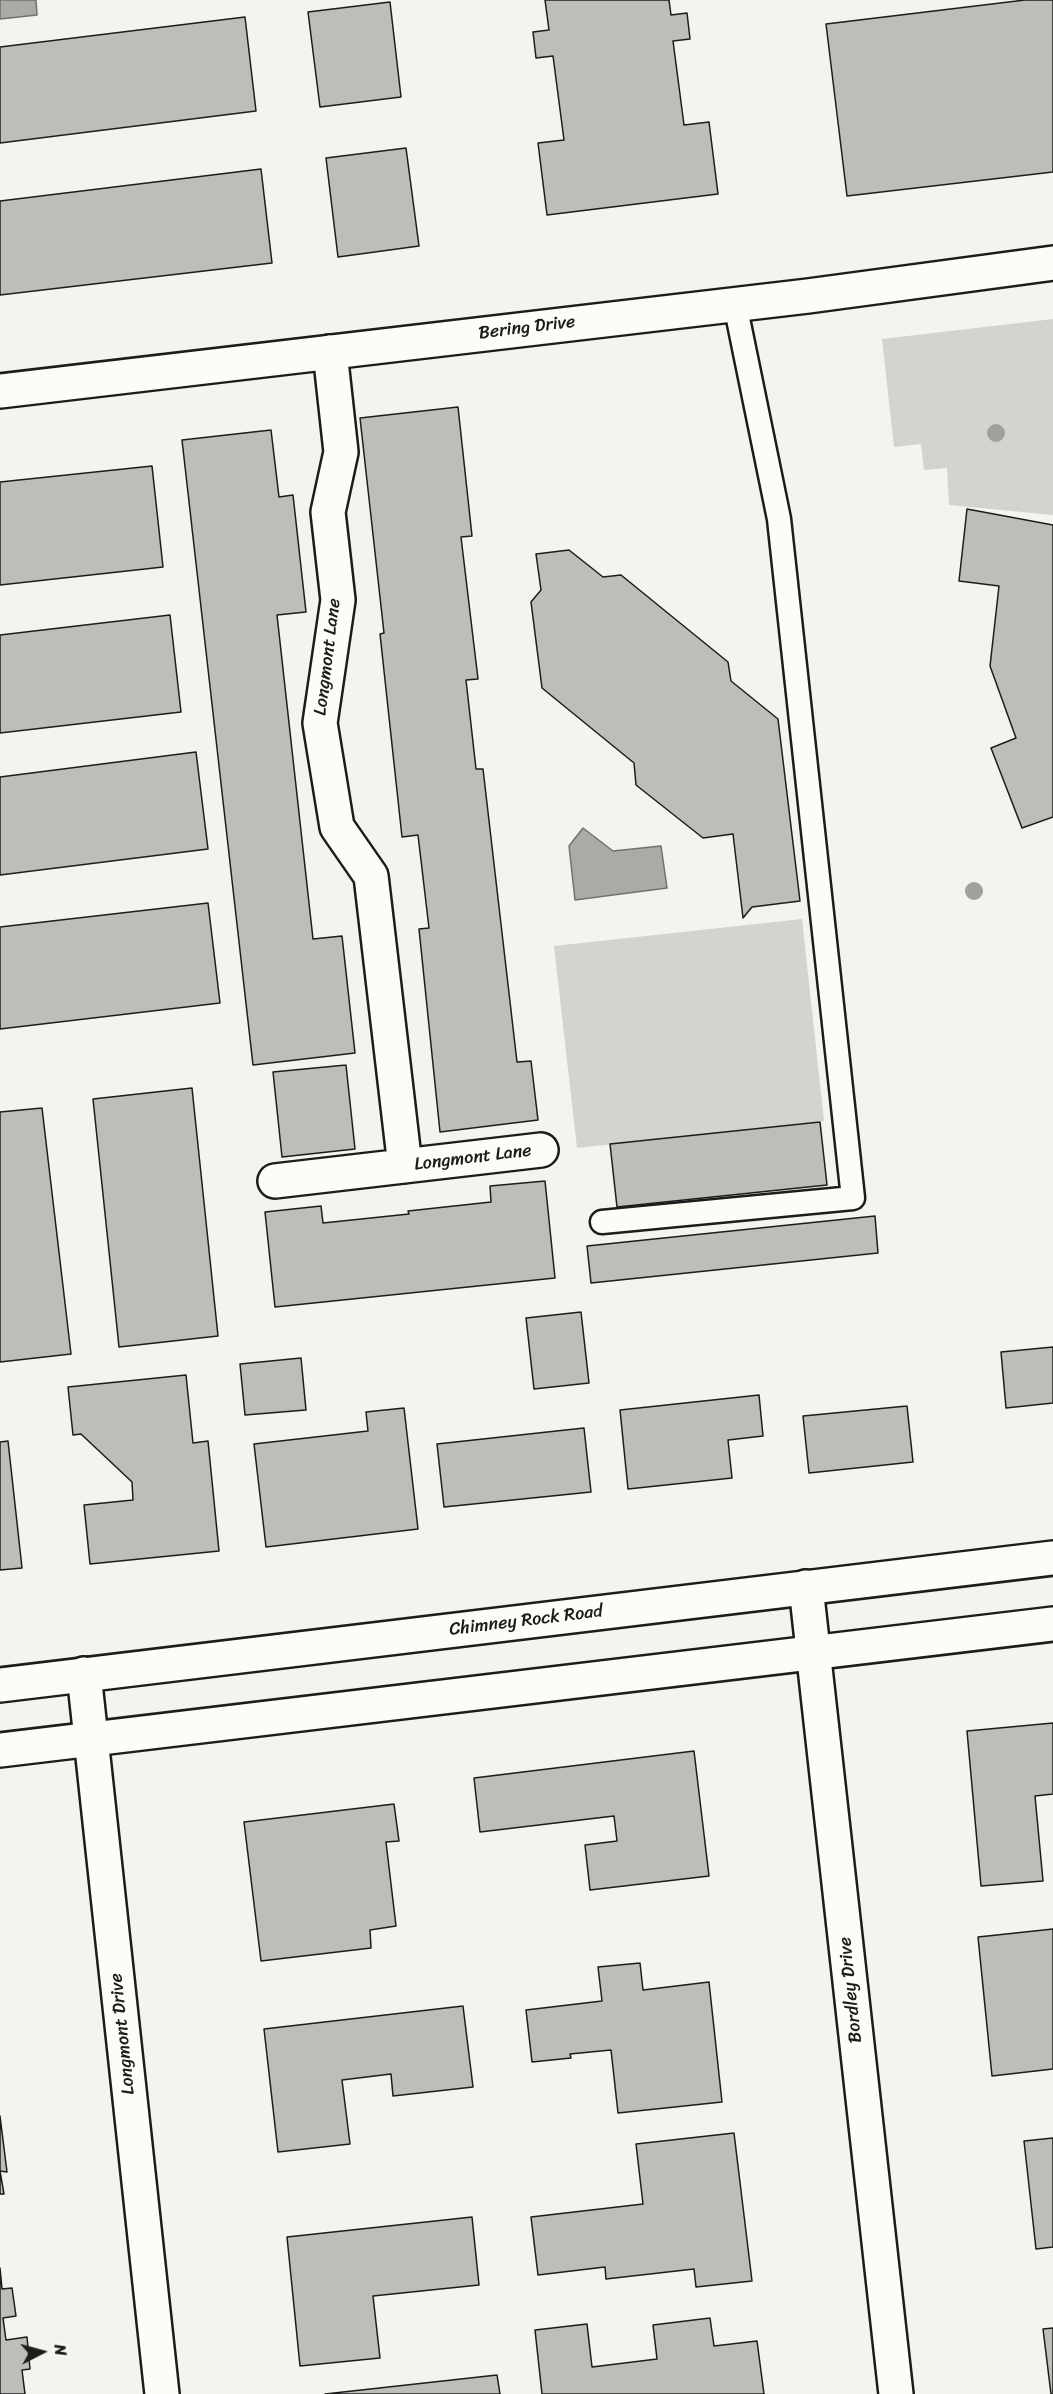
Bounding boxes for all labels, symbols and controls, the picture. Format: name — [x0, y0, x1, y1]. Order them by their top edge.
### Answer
street label: Bering Drive — [477, 311, 577, 345]
street label: Longmont Lane — [310, 597, 346, 717]
street label: Longmont Lane — [413, 1140, 533, 1176]
street label: Chimney Rock Road — [448, 1601, 604, 1641]
street label: Bordley Drive — [835, 1936, 867, 2044]
street label: Longmont Drive — [106, 1972, 140, 2096]
north arrow — [12, 2322, 72, 2382]
text: N — [45, 2343, 75, 2357]

